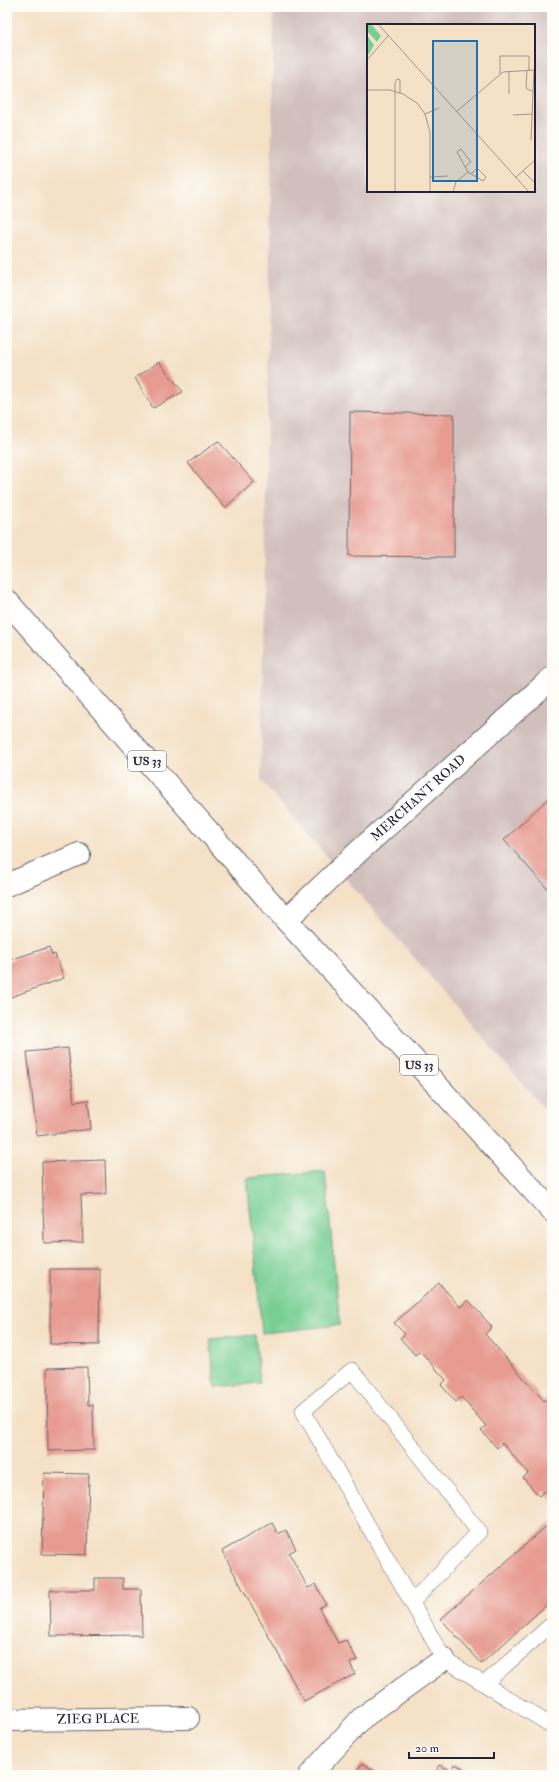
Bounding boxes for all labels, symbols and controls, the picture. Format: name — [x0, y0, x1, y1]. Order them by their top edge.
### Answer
inset map — [367, 24, 535, 192]
road number: US 33 — [128, 751, 166, 771]
street label: MERCHANT ROAD — [368, 751, 469, 845]
road number: US 33 — [400, 1055, 438, 1075]
street label: ZIEG PLACE — [57, 1711, 139, 1727]
scale bar — [409, 1734, 494, 1760]
text: 20 m — [415, 1741, 440, 1756]

